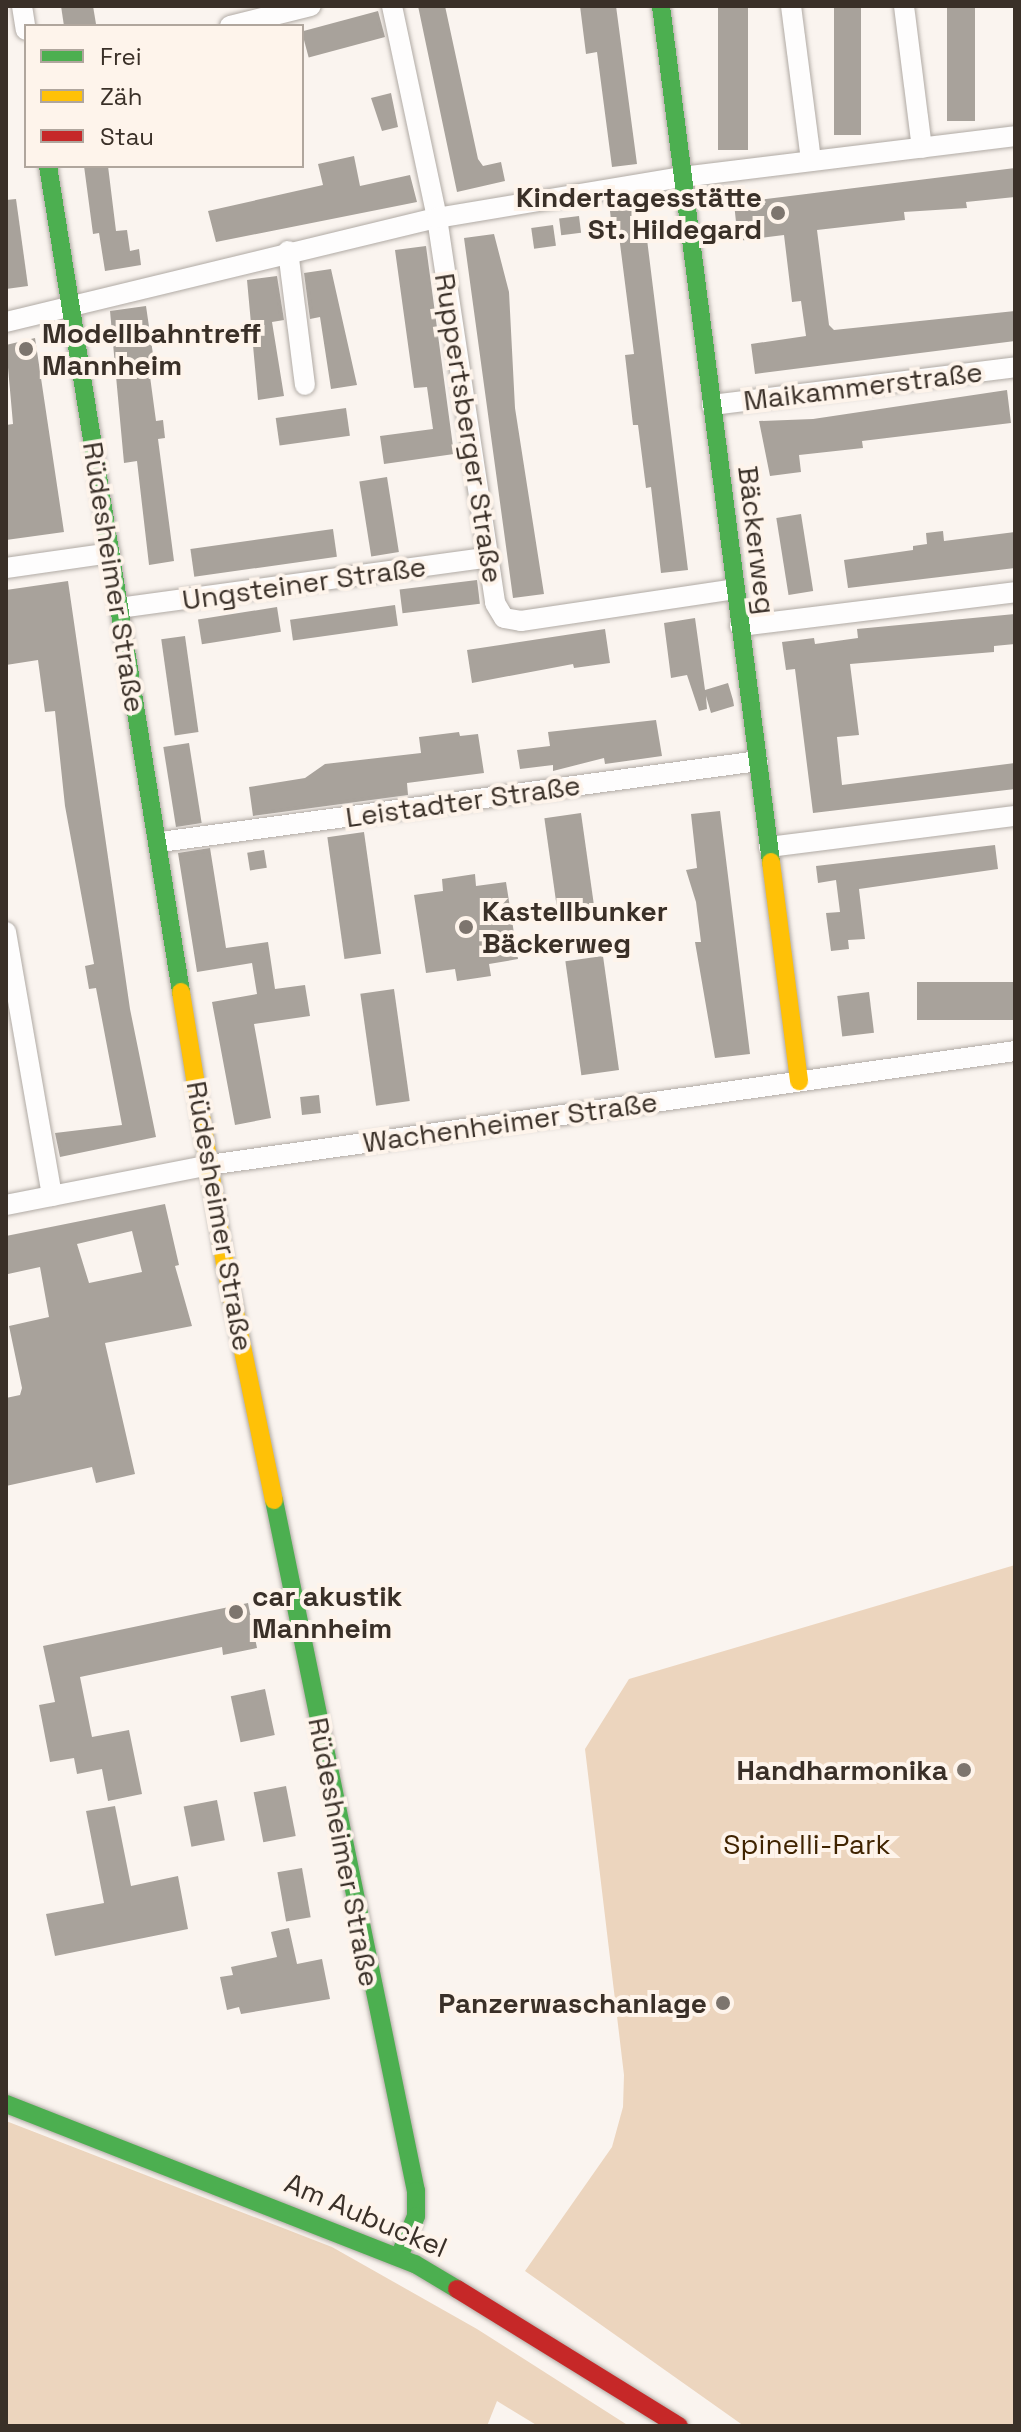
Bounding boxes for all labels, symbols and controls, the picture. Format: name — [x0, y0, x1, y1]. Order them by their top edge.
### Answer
legend — [24, 24, 304, 168]
text: Frei — [100, 41, 142, 72]
text: Zäh — [100, 81, 142, 112]
text: Stau — [100, 121, 154, 152]
place label: Kindertagesstätte St. Hildegard — [516, 180, 762, 246]
marker: Kindertagesstätte St. Hildegard — [769, 204, 787, 222]
street label: Ruppertsberger Straße — [428, 271, 510, 585]
place label: Modellbahntreff Mannheim — [42, 316, 261, 382]
marker: Modellbahntreff Mannheim — [17, 340, 35, 358]
street label: Maikammerstraße — [742, 355, 984, 417]
street label: Rüdesheimer Straße — [76, 439, 152, 715]
street label: Bäckerweg — [731, 464, 783, 616]
street label: Ungsteiner Straße — [180, 549, 428, 617]
street label: Leistadter Straße — [343, 768, 583, 834]
place label: Kastellbunker Bäckerweg — [482, 894, 668, 960]
marker: Kastellbunker Bäckerweg — [457, 918, 475, 936]
street label: Rüdesheimer Straße — [180, 1078, 260, 1354]
street label: Wachenheimer Straße — [361, 1085, 659, 1159]
place label: car akustik Mannheim — [252, 1579, 402, 1645]
marker: car akustik Mannheim — [227, 1603, 245, 1621]
street label: Rüdesheimer Straße — [301, 1715, 387, 1989]
place label: Handharmonika — [736, 1753, 948, 1787]
marker: Handharmonika — [955, 1761, 973, 1779]
park label: Spinelli-Park — [723, 1827, 891, 1861]
place label: Panzerwaschanlage — [438, 1986, 707, 2020]
marker: Panzerwaschanlage — [714, 1994, 732, 2012]
street label: Am Aubuckel — [280, 2166, 452, 2264]

